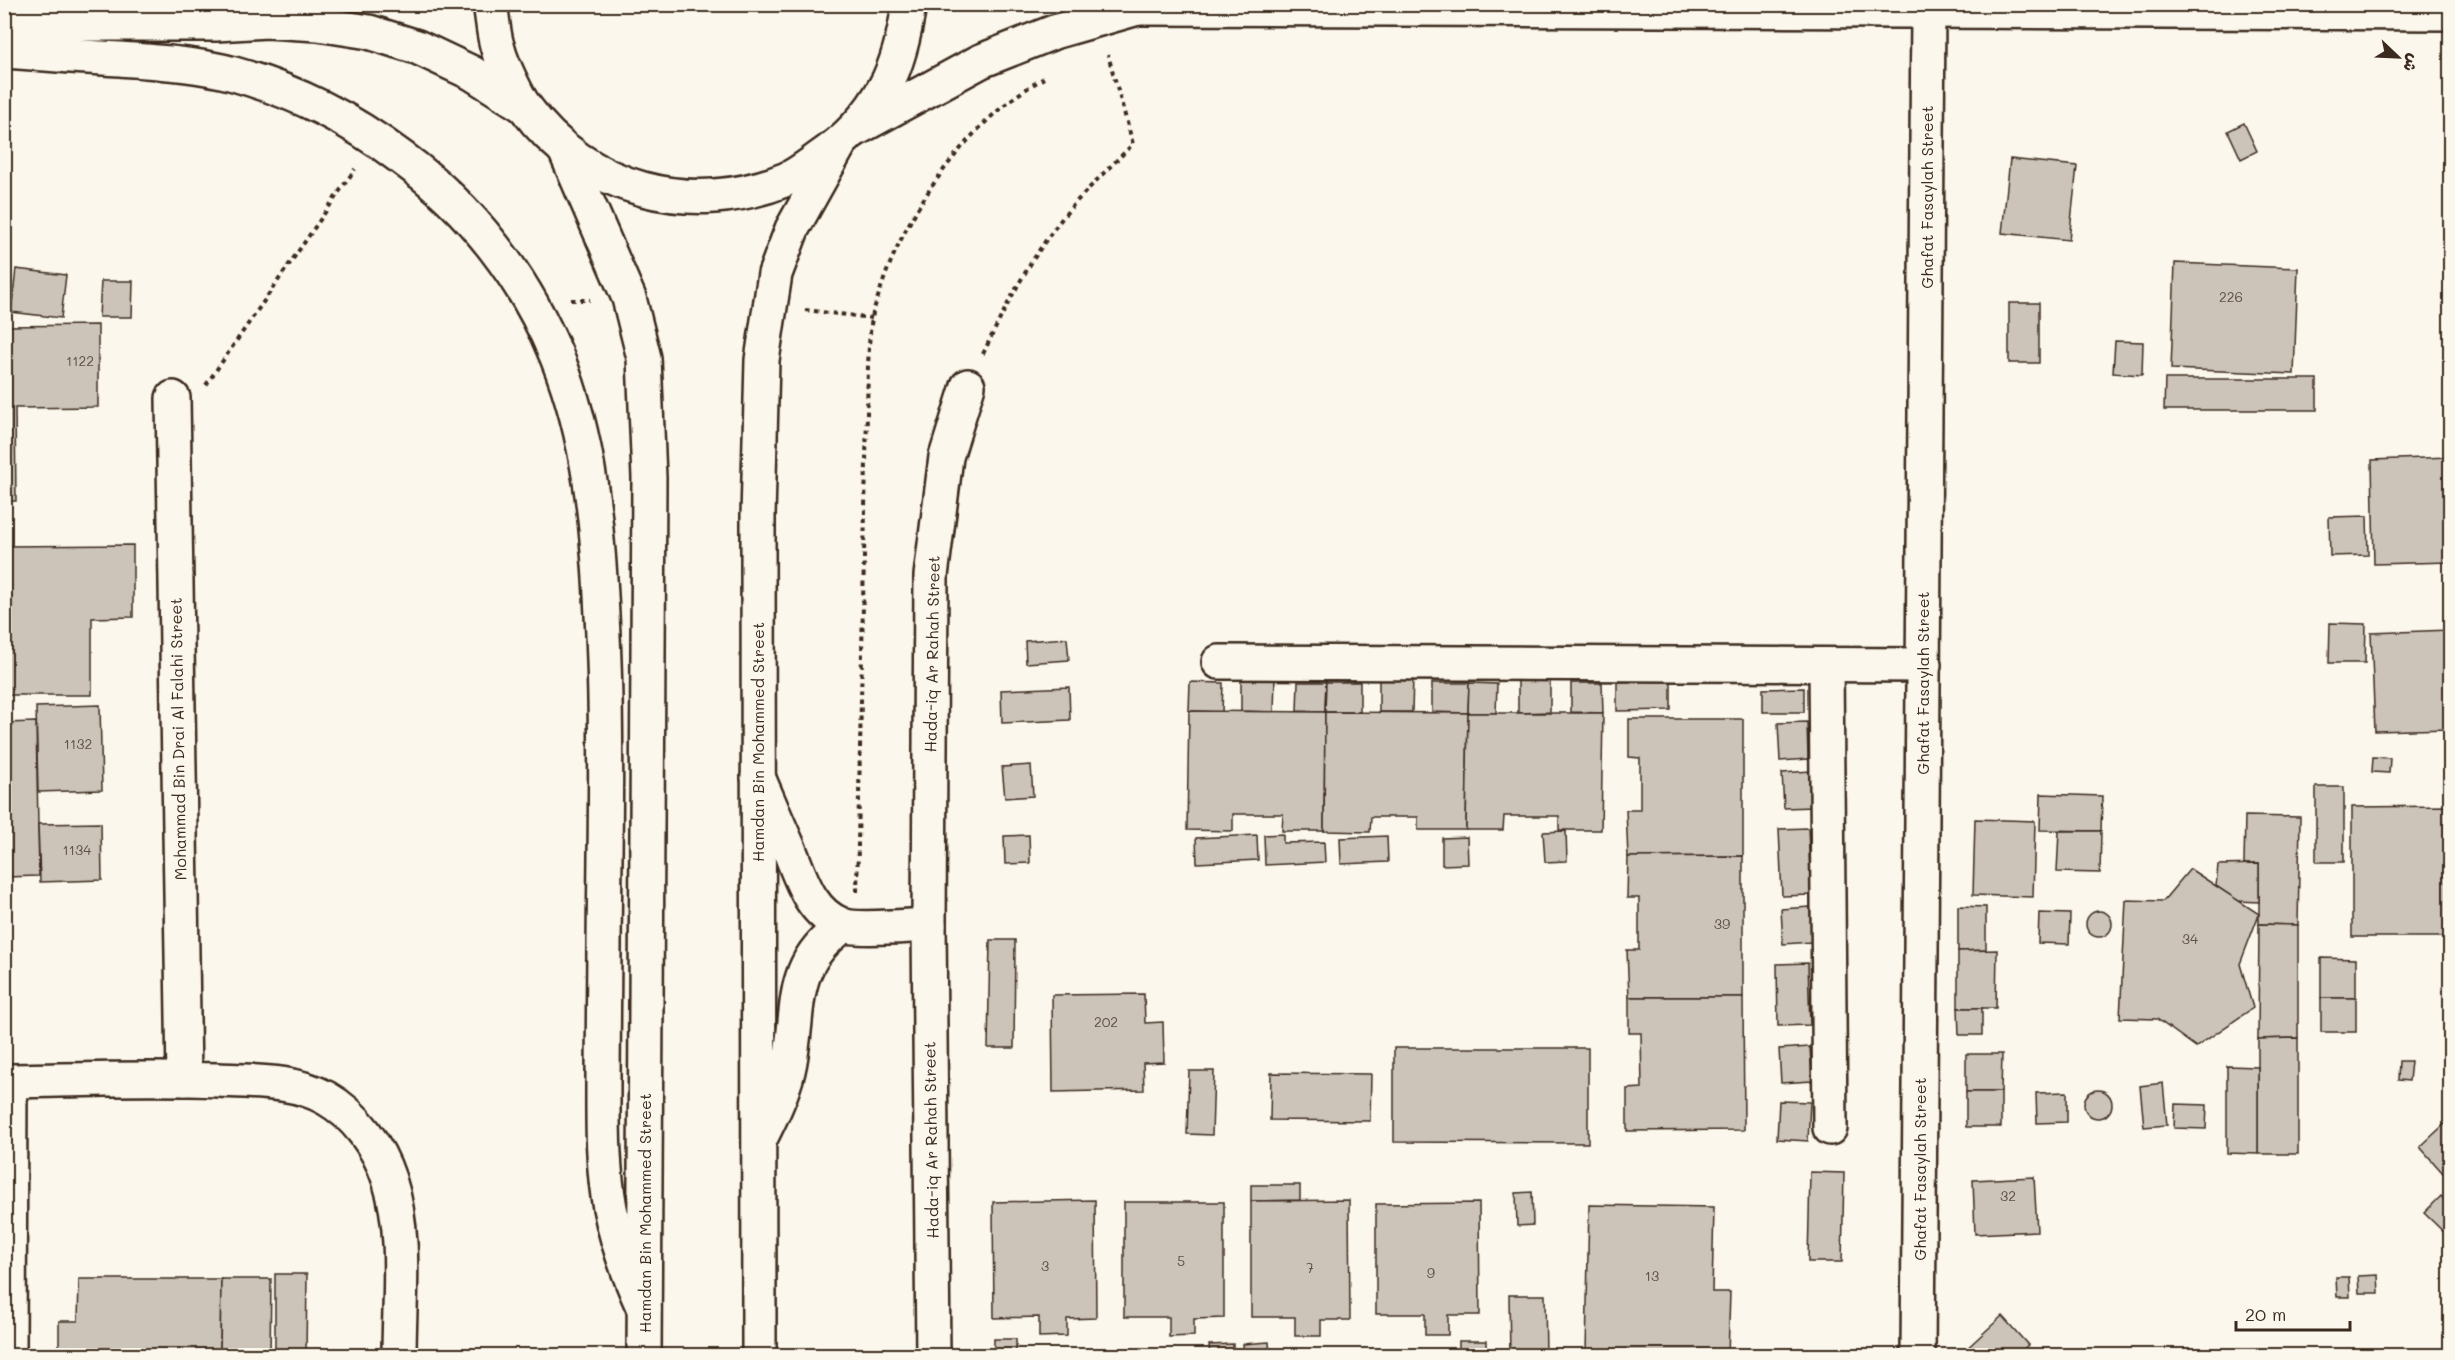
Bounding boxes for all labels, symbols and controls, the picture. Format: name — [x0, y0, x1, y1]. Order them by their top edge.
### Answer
north arrow — [2368, 27, 2428, 87]
text: ش — [2399, 51, 2425, 75]
street label: Ghafat Fasaylah Street — [1916, 105, 1937, 289]
house number: 226 — [2219, 287, 2243, 306]
house number: 1122 — [66, 351, 94, 370]
street label: Hada-iq Ar Rahah Street — [919, 555, 944, 753]
street label: Ghafat Fasaylah Street — [1912, 591, 1933, 775]
street label: Mohammad Bin Drai Al Falahi Street — [165, 597, 190, 881]
street label: Hamdan Bin Mohammed Street — [747, 622, 768, 862]
house number: 1132 — [64, 734, 92, 753]
house number: 1134 — [63, 840, 92, 859]
house number: 39 — [1714, 914, 1730, 933]
house number: 34 — [2182, 929, 2199, 948]
house number: 202 — [1094, 1012, 1118, 1031]
street label: Hada-iq Ar Rahah Street — [918, 1041, 943, 1239]
street label: Ghafat Fasaylah Street — [1909, 1077, 1930, 1261]
street label: Hamdan Bin Mohammed Street — [634, 1093, 655, 1333]
house number: 32 — [2000, 1186, 2016, 1205]
house number: 5 — [1177, 1251, 1185, 1270]
house number: 3 — [1041, 1256, 1049, 1275]
house number: 7 — [1306, 1258, 1314, 1277]
house number: 9 — [1427, 1263, 1435, 1282]
house number: 13 — [1645, 1266, 1659, 1285]
scale bar — [2236, 1294, 2350, 1332]
text: 20 m — [2245, 1302, 2286, 1326]

